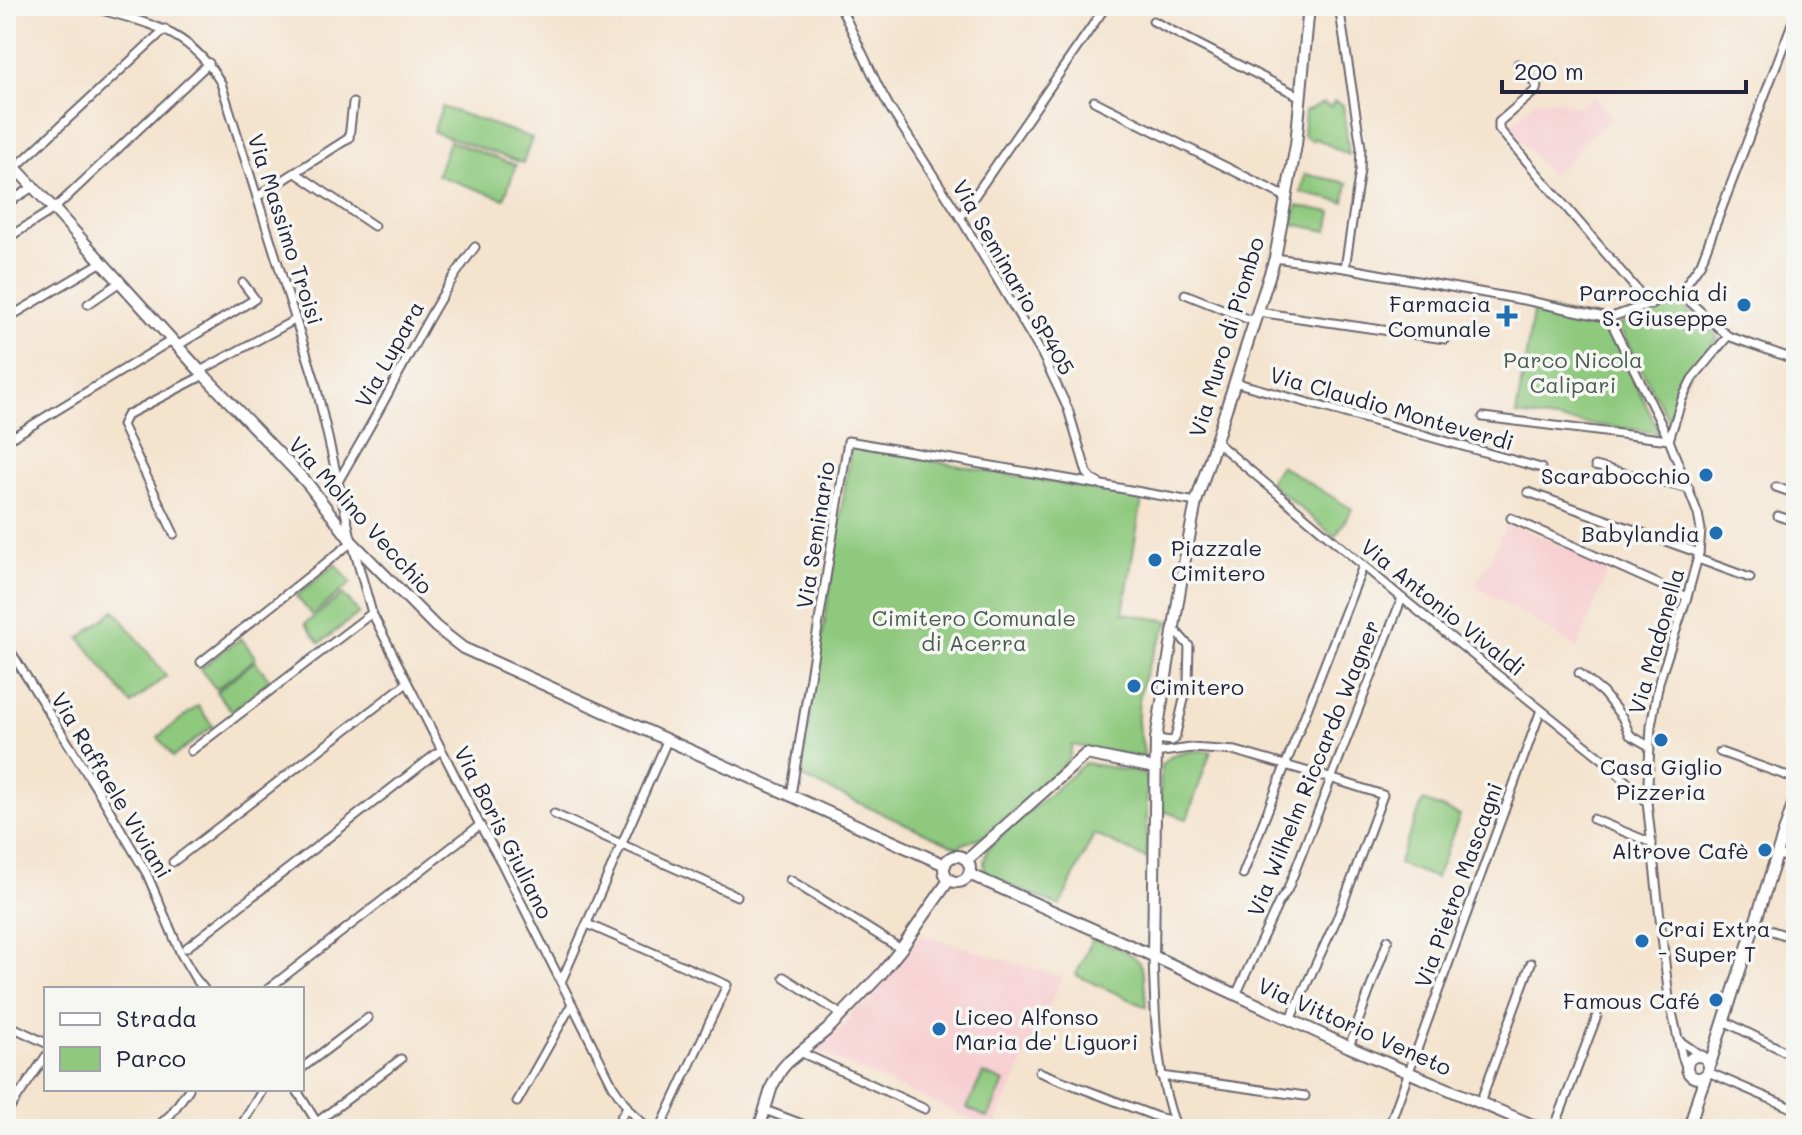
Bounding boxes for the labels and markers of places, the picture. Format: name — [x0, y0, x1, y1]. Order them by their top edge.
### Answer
place label: Parrocchia di S. Giuseppe — [1579, 278, 1728, 332]
place label: Farmacia Comunale — [1388, 289, 1491, 343]
marker: Parrocchia di S. Giuseppe — [1735, 296, 1753, 314]
marker: Farmacia Comunale — [1498, 307, 1516, 325]
place label: Scarabocchio — [1541, 461, 1690, 490]
marker: Scarabocchio — [1697, 466, 1715, 484]
place label: Babylandia — [1581, 519, 1700, 548]
marker: Babylandia — [1707, 524, 1725, 542]
place label: Piazzale Cimitero — [1171, 533, 1265, 587]
marker: Piazzale Cimitero — [1146, 551, 1164, 569]
place label: Cimitero — [1150, 672, 1244, 701]
marker: Cimitero — [1125, 677, 1143, 695]
marker: Casa Giglio Pizzeria — [1652, 731, 1670, 749]
place label: Casa Giglio Pizzeria — [1600, 752, 1722, 806]
place label: Altrove Cafè — [1611, 836, 1749, 865]
marker: Altrove Cafè — [1756, 841, 1774, 859]
place label: Crai Extra - Super T — [1658, 914, 1770, 968]
marker: Crai Extra - Super T — [1633, 932, 1651, 950]
place label: Famous Café — [1563, 986, 1700, 1015]
marker: Famous Café — [1707, 991, 1725, 1009]
place label: Liceo Alfonso Maria de' Liguori — [955, 1002, 1138, 1056]
marker: Liceo Alfonso Maria de' Liguori — [930, 1020, 948, 1038]

